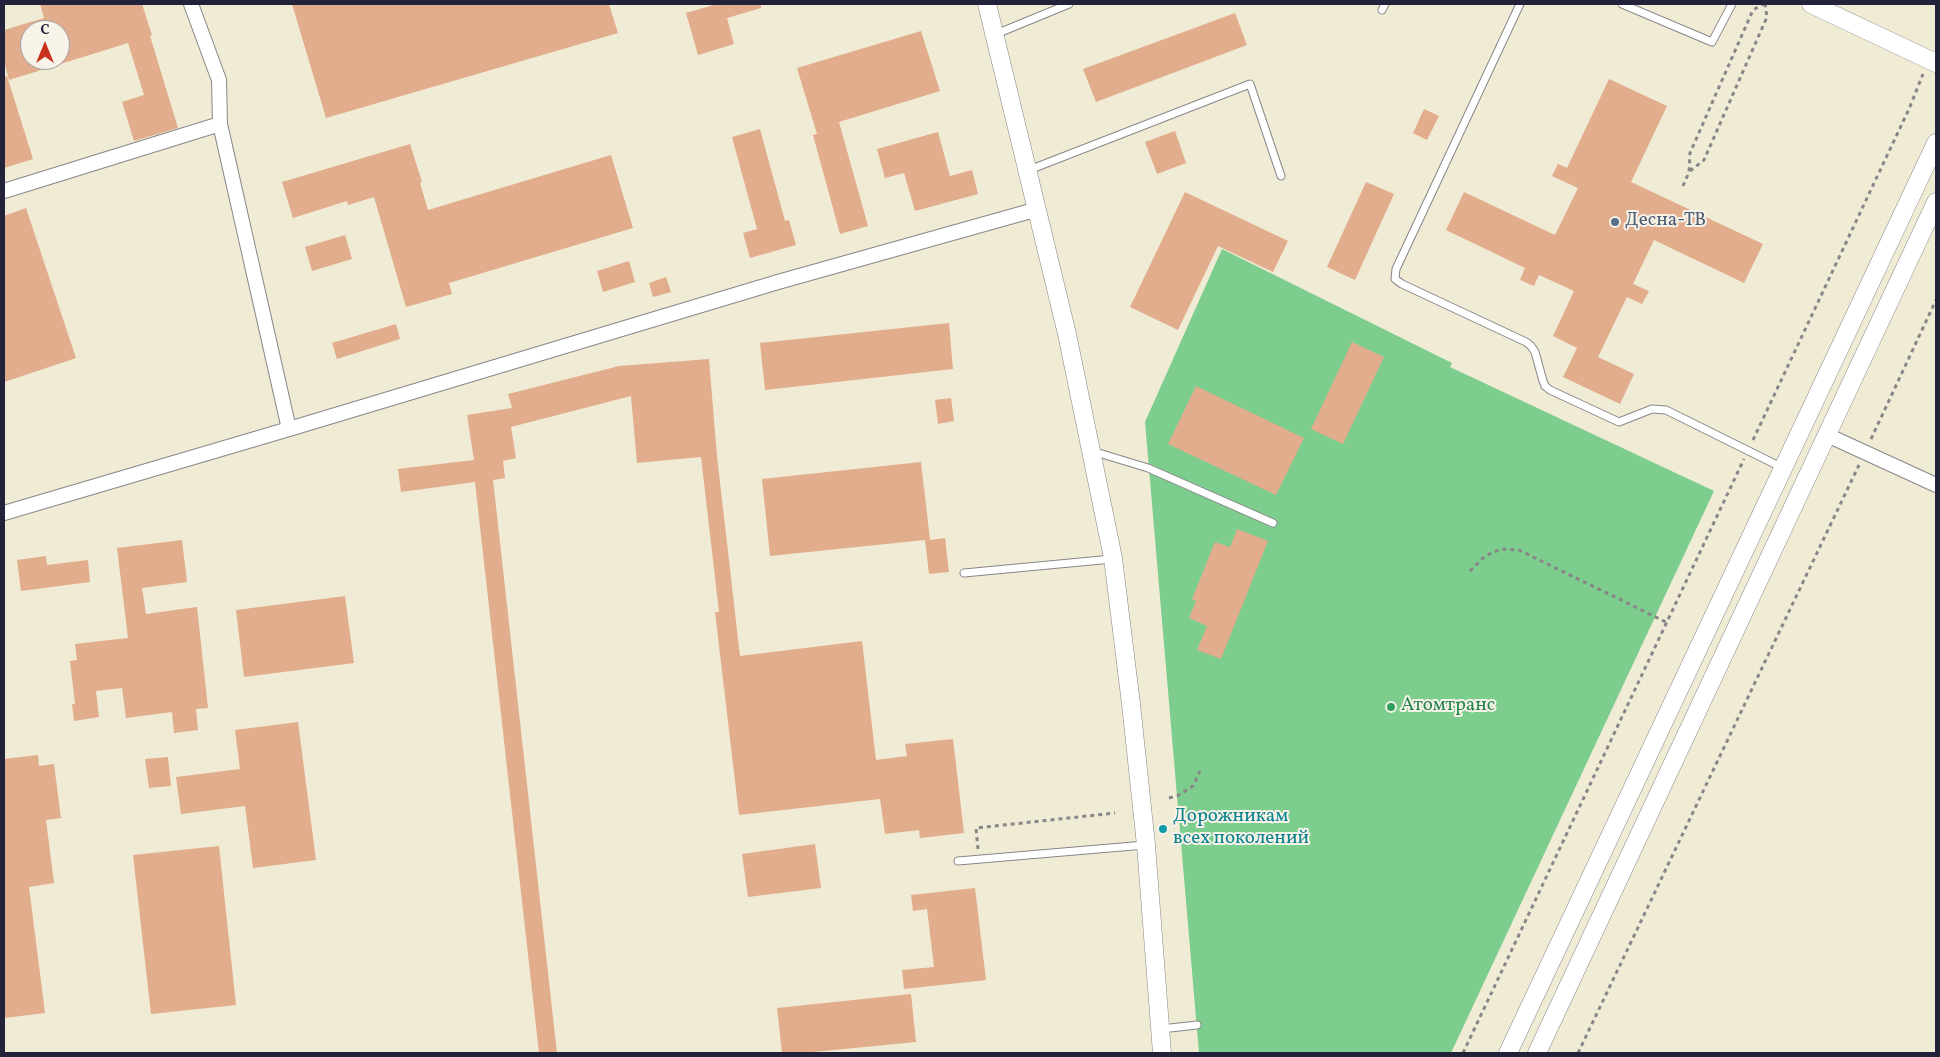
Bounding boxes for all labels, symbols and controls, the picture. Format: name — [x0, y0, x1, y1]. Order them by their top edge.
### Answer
north arrow — [20, 20, 70, 70]
text: С — [40, 21, 50, 40]
place label: Десна-ТВ — [1625, 211, 1706, 233]
marker: Десна-ТВ — [1609, 216, 1621, 228]
place label: Атомтранс — [1401, 696, 1495, 718]
marker: Атомтранс — [1385, 701, 1397, 713]
place label: Дорожникам всех поколений — [1173, 807, 1309, 851]
marker: Дорожникам всех поколений — [1157, 823, 1169, 835]

